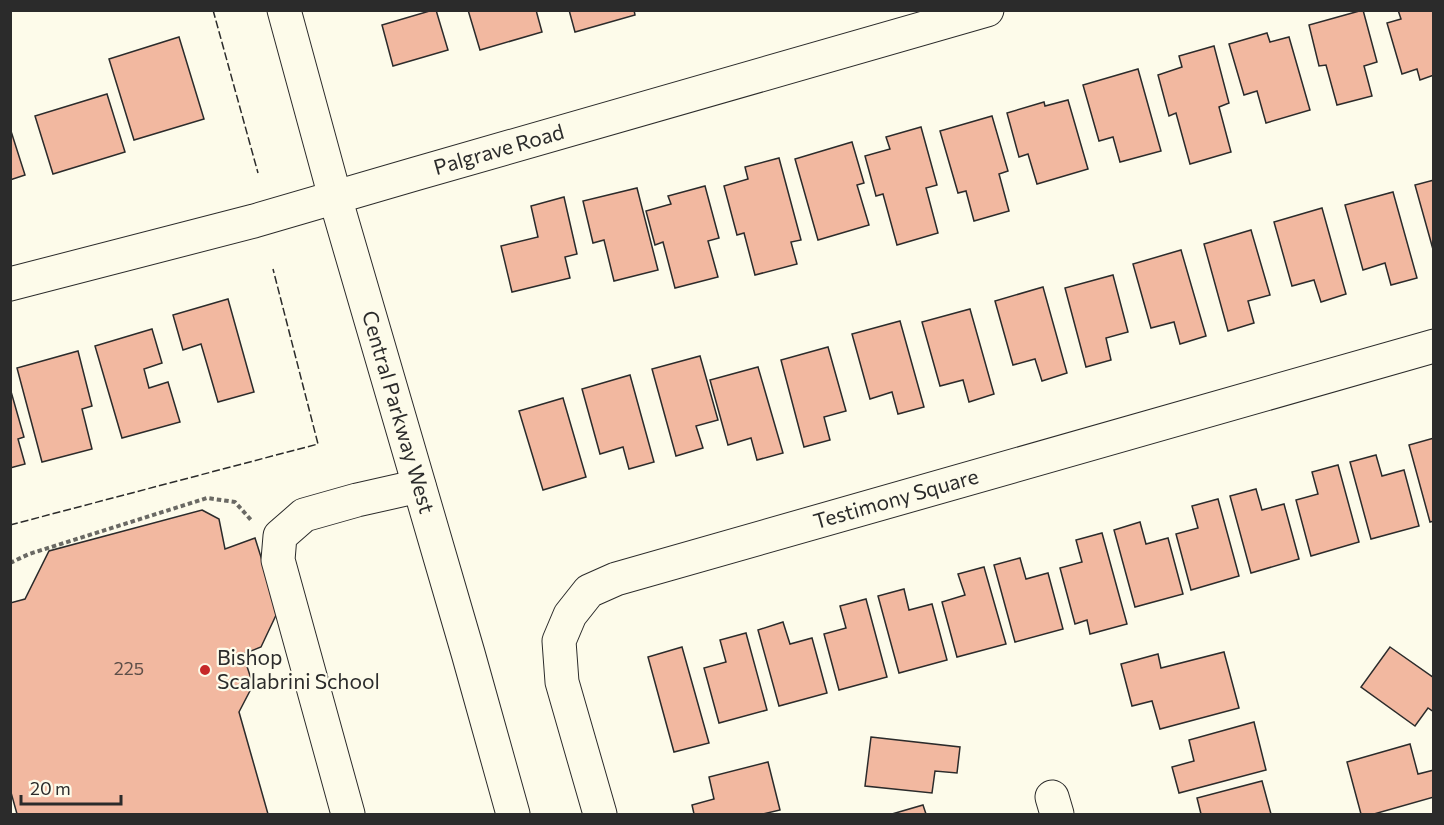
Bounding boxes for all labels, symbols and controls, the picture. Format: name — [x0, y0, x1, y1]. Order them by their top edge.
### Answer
street label: Palgrave Road — [430, 118, 567, 179]
street label: Central Parkway West — [358, 307, 441, 516]
street label: Testimony Square — [810, 462, 981, 533]
place label: Bishop Scalabrini School — [217, 644, 380, 693]
house number: 225 — [114, 657, 144, 679]
marker: Bishop Scalabrini School — [198, 663, 212, 677]
scale bar — [21, 768, 122, 806]
text: 20 m — [30, 777, 71, 799]

